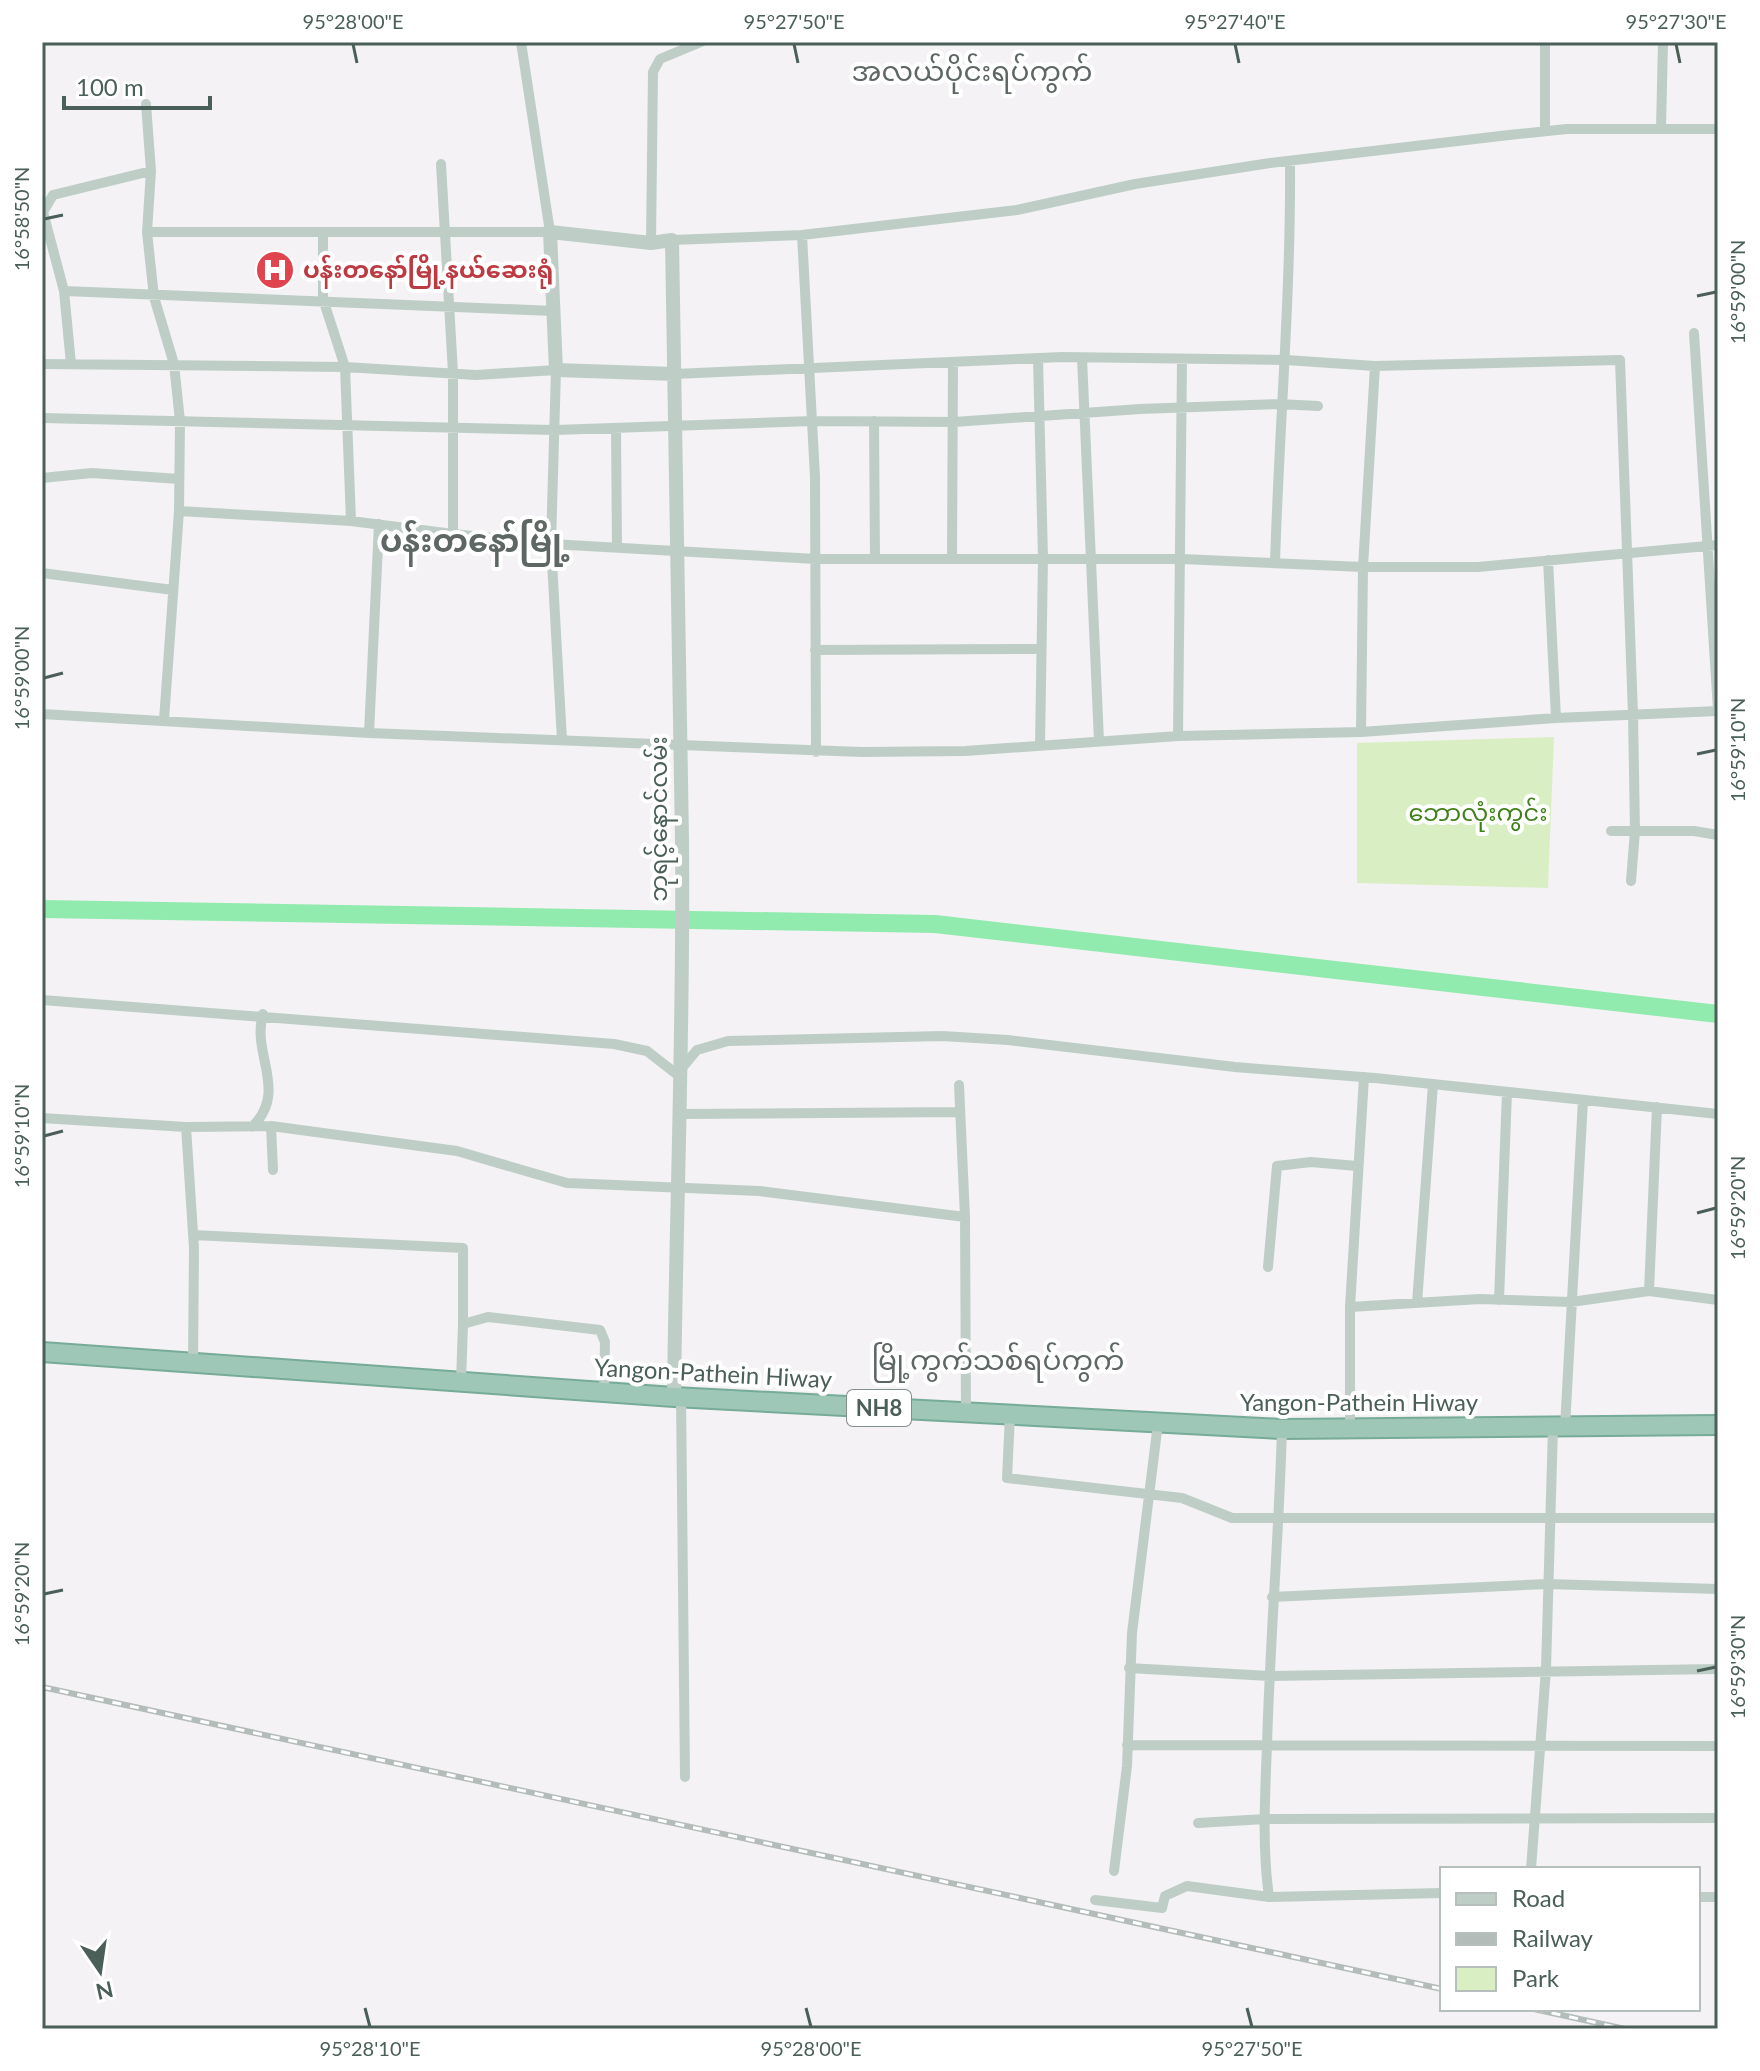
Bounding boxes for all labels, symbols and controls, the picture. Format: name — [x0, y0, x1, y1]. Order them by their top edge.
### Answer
text: 95°28'00"E — [303, 9, 403, 33]
text: 95°27'50"E — [744, 9, 844, 33]
text: 95°27'40"E — [1185, 9, 1285, 33]
text: 95°27'30"E — [1626, 9, 1726, 33]
district label: အလယ်ပိုင်းရပ်ကွက် — [852, 53, 1092, 94]
scale bar — [64, 60, 210, 110]
text: 100 m — [76, 72, 144, 101]
text: 16°58'50"N — [9, 167, 33, 271]
text: 16°59'00"N — [1725, 240, 1749, 344]
hospital icon: ပန်းတနော်မြို့နယ်ဆေးရုံ — [254, 249, 296, 291]
place label: ပန်းတနော်မြို့နယ်ဆေးရုံ — [303, 254, 554, 289]
district label: ပန်းတနော်မြို့ — [380, 519, 570, 567]
text: 16°59'00"N — [9, 626, 33, 730]
text: 16°59'10"N — [1725, 698, 1749, 802]
street label: ဘုရင့်နောင်လမ်း — [643, 736, 678, 902]
park label: ဘောလုံးကွင်း — [1409, 797, 1547, 832]
text: 16°59'10"N — [9, 1084, 33, 1188]
text: 16°59'20"N — [1725, 1156, 1749, 1260]
district label: မြို့ကွက်သစ်ရပ်ကွက် — [871, 1342, 1125, 1383]
street label: Yangon-Pathein Hiway — [593, 1352, 833, 1393]
street label: Yangon-Pathein Hiway — [1240, 1387, 1479, 1416]
road number: NH8 — [847, 1390, 911, 1426]
text: 16°59'20"N — [9, 1542, 33, 1646]
text: 16°59'30"N — [1725, 1615, 1749, 1719]
legend — [1440, 1867, 1700, 2011]
text: Road — [1512, 1883, 1565, 1912]
text: Railway — [1512, 1923, 1594, 1952]
north arrow — [60, 1931, 140, 2011]
text: Park — [1512, 1963, 1560, 1992]
text: N — [93, 1976, 116, 2006]
text: 95°28'10"E — [320, 2036, 420, 2060]
text: 95°28'00"E — [761, 2036, 861, 2060]
text: 95°27'50"E — [1202, 2036, 1302, 2060]

